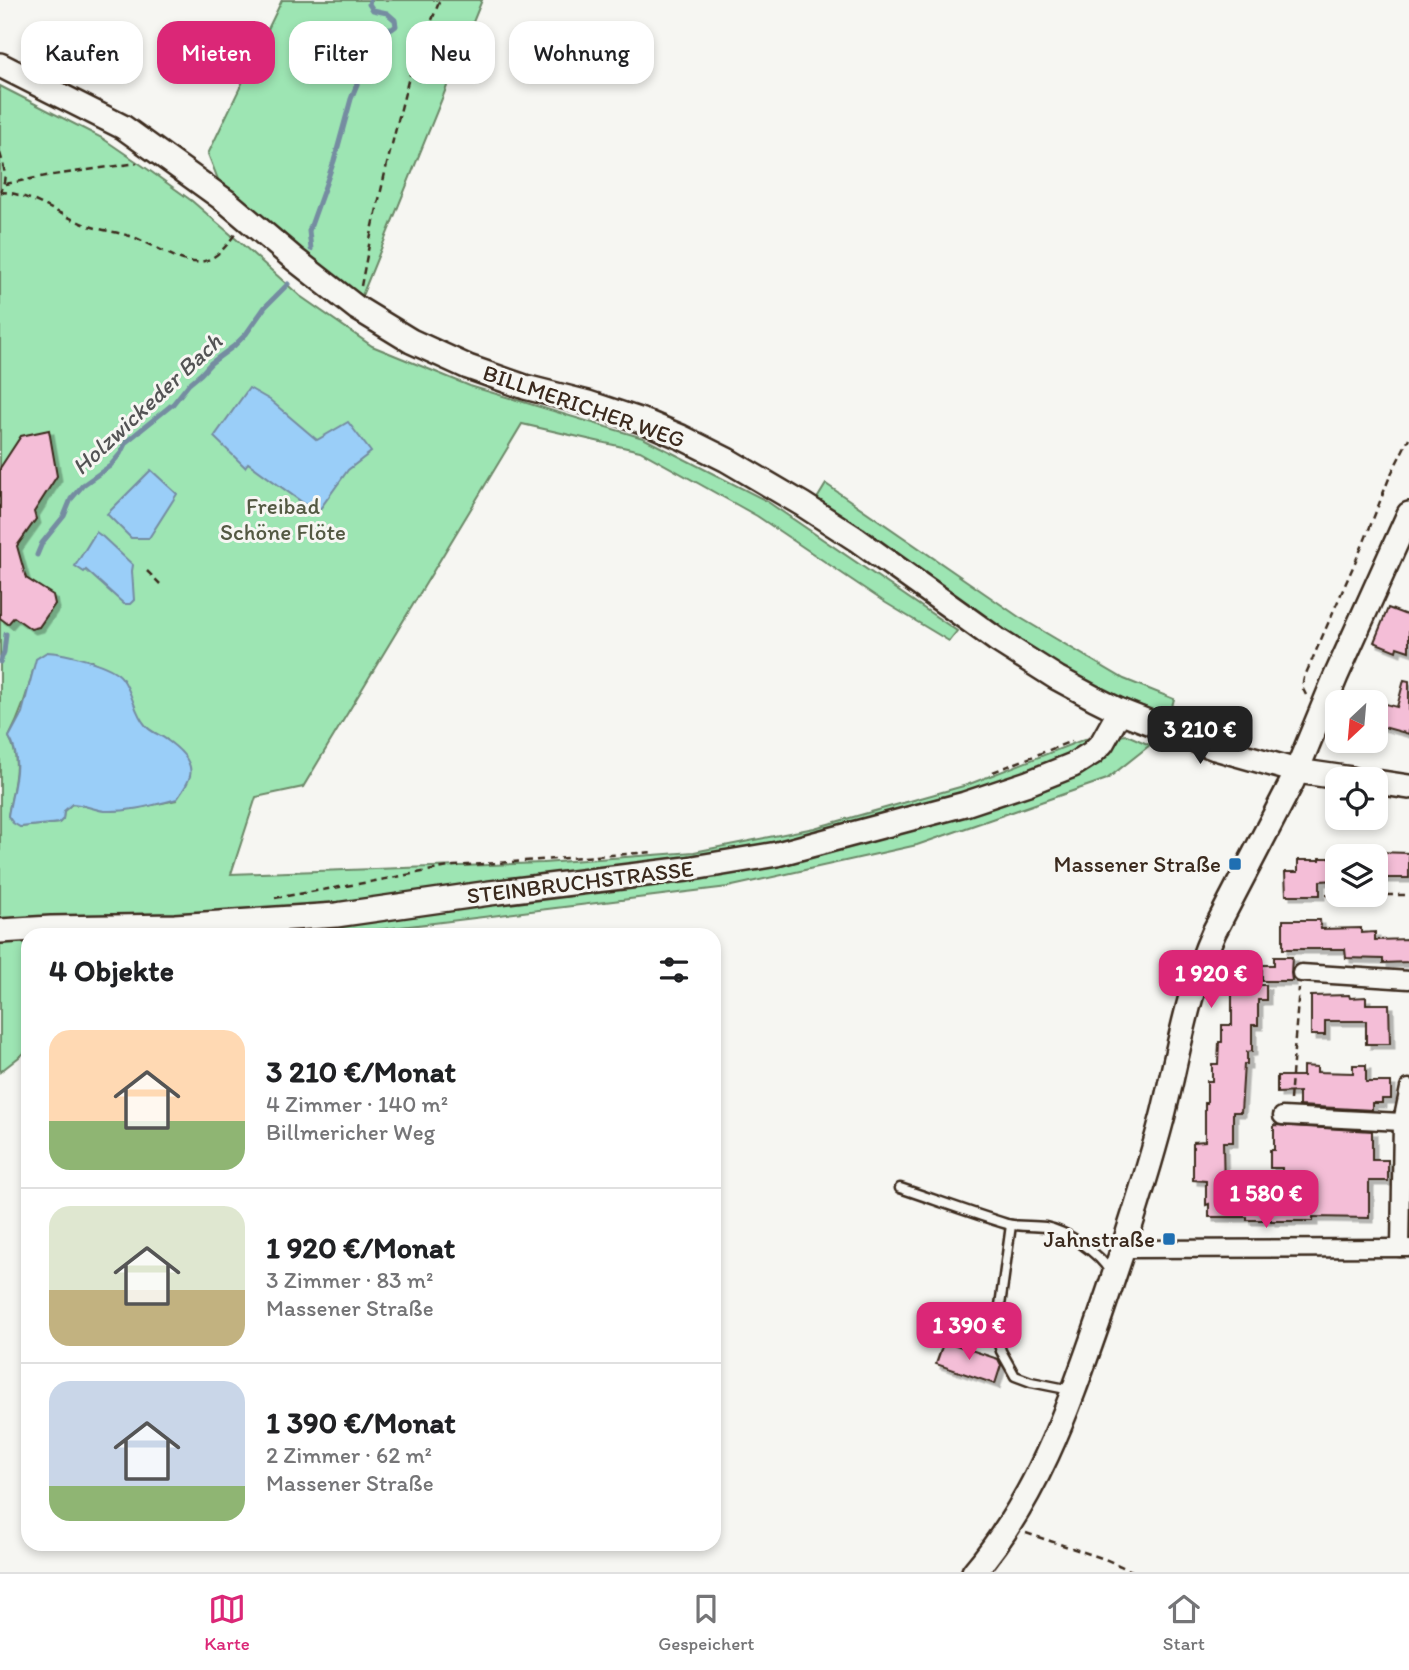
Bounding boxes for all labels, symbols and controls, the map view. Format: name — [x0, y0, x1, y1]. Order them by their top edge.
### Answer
chip: Kaufen — [21, 21, 143, 84]
chip: Mieten — [157, 21, 275, 84]
chip: Filter — [289, 21, 392, 84]
chip: Neu — [406, 21, 495, 84]
chip: Wohnung — [509, 21, 654, 84]
water label: Holzwickeder Bach — [66, 327, 228, 481]
street label: BILLMERICHER WEG — [479, 358, 689, 454]
park label: Freibad Schöne Flöte — [220, 492, 346, 546]
north arrow — [1325, 690, 1388, 752]
map controls — [1325, 690, 1388, 907]
pin: 3 210 € — [1135, 706, 1265, 766]
text: 3 210 € — [1164, 715, 1236, 743]
button: locate — [1325, 767, 1388, 830]
button: layers — [1325, 844, 1388, 907]
place label: Massener Straße — [1053, 850, 1221, 878]
street label: STEINBRUCHSTRASSE — [465, 854, 695, 910]
marker: Massener Straße — [1227, 856, 1243, 872]
pin: 1 920 € — [1146, 950, 1276, 1010]
icon: filters — [655, 951, 693, 989]
text: 4 Objekte — [49, 952, 174, 989]
text: 1 920 € — [1175, 959, 1247, 987]
text: 3 210 €/Monat — [266, 1053, 456, 1090]
icon: home — [105, 1058, 189, 1142]
text: 4 Zimmer · 140 m² — [266, 1090, 448, 1118]
text: Billmericher Weg — [266, 1118, 435, 1146]
pin: 1 580 € — [1201, 1170, 1331, 1230]
text: 1 580 € — [1229, 1179, 1303, 1207]
place label: Jahnstraße — [1043, 1225, 1155, 1253]
text: 1 920 €/Monat — [266, 1229, 455, 1266]
marker: Jahnstraße — [1161, 1231, 1177, 1247]
icon: home — [105, 1234, 189, 1318]
text: 3 Zimmer · 83 m² — [266, 1266, 433, 1294]
text: Massener Straße — [266, 1294, 434, 1322]
pin: 1 390 € — [904, 1302, 1034, 1362]
text: 1 390 € — [933, 1311, 1005, 1339]
text: 1 390 €/Monat — [266, 1404, 456, 1441]
icon: home — [105, 1409, 189, 1493]
text: 2 Zimmer · 62 m² — [266, 1441, 432, 1469]
text: Massener Straße — [266, 1469, 434, 1497]
tab: Karte — [204, 1590, 250, 1655]
tab: Gespeichert — [658, 1590, 755, 1655]
tab: Start — [1163, 1590, 1205, 1655]

